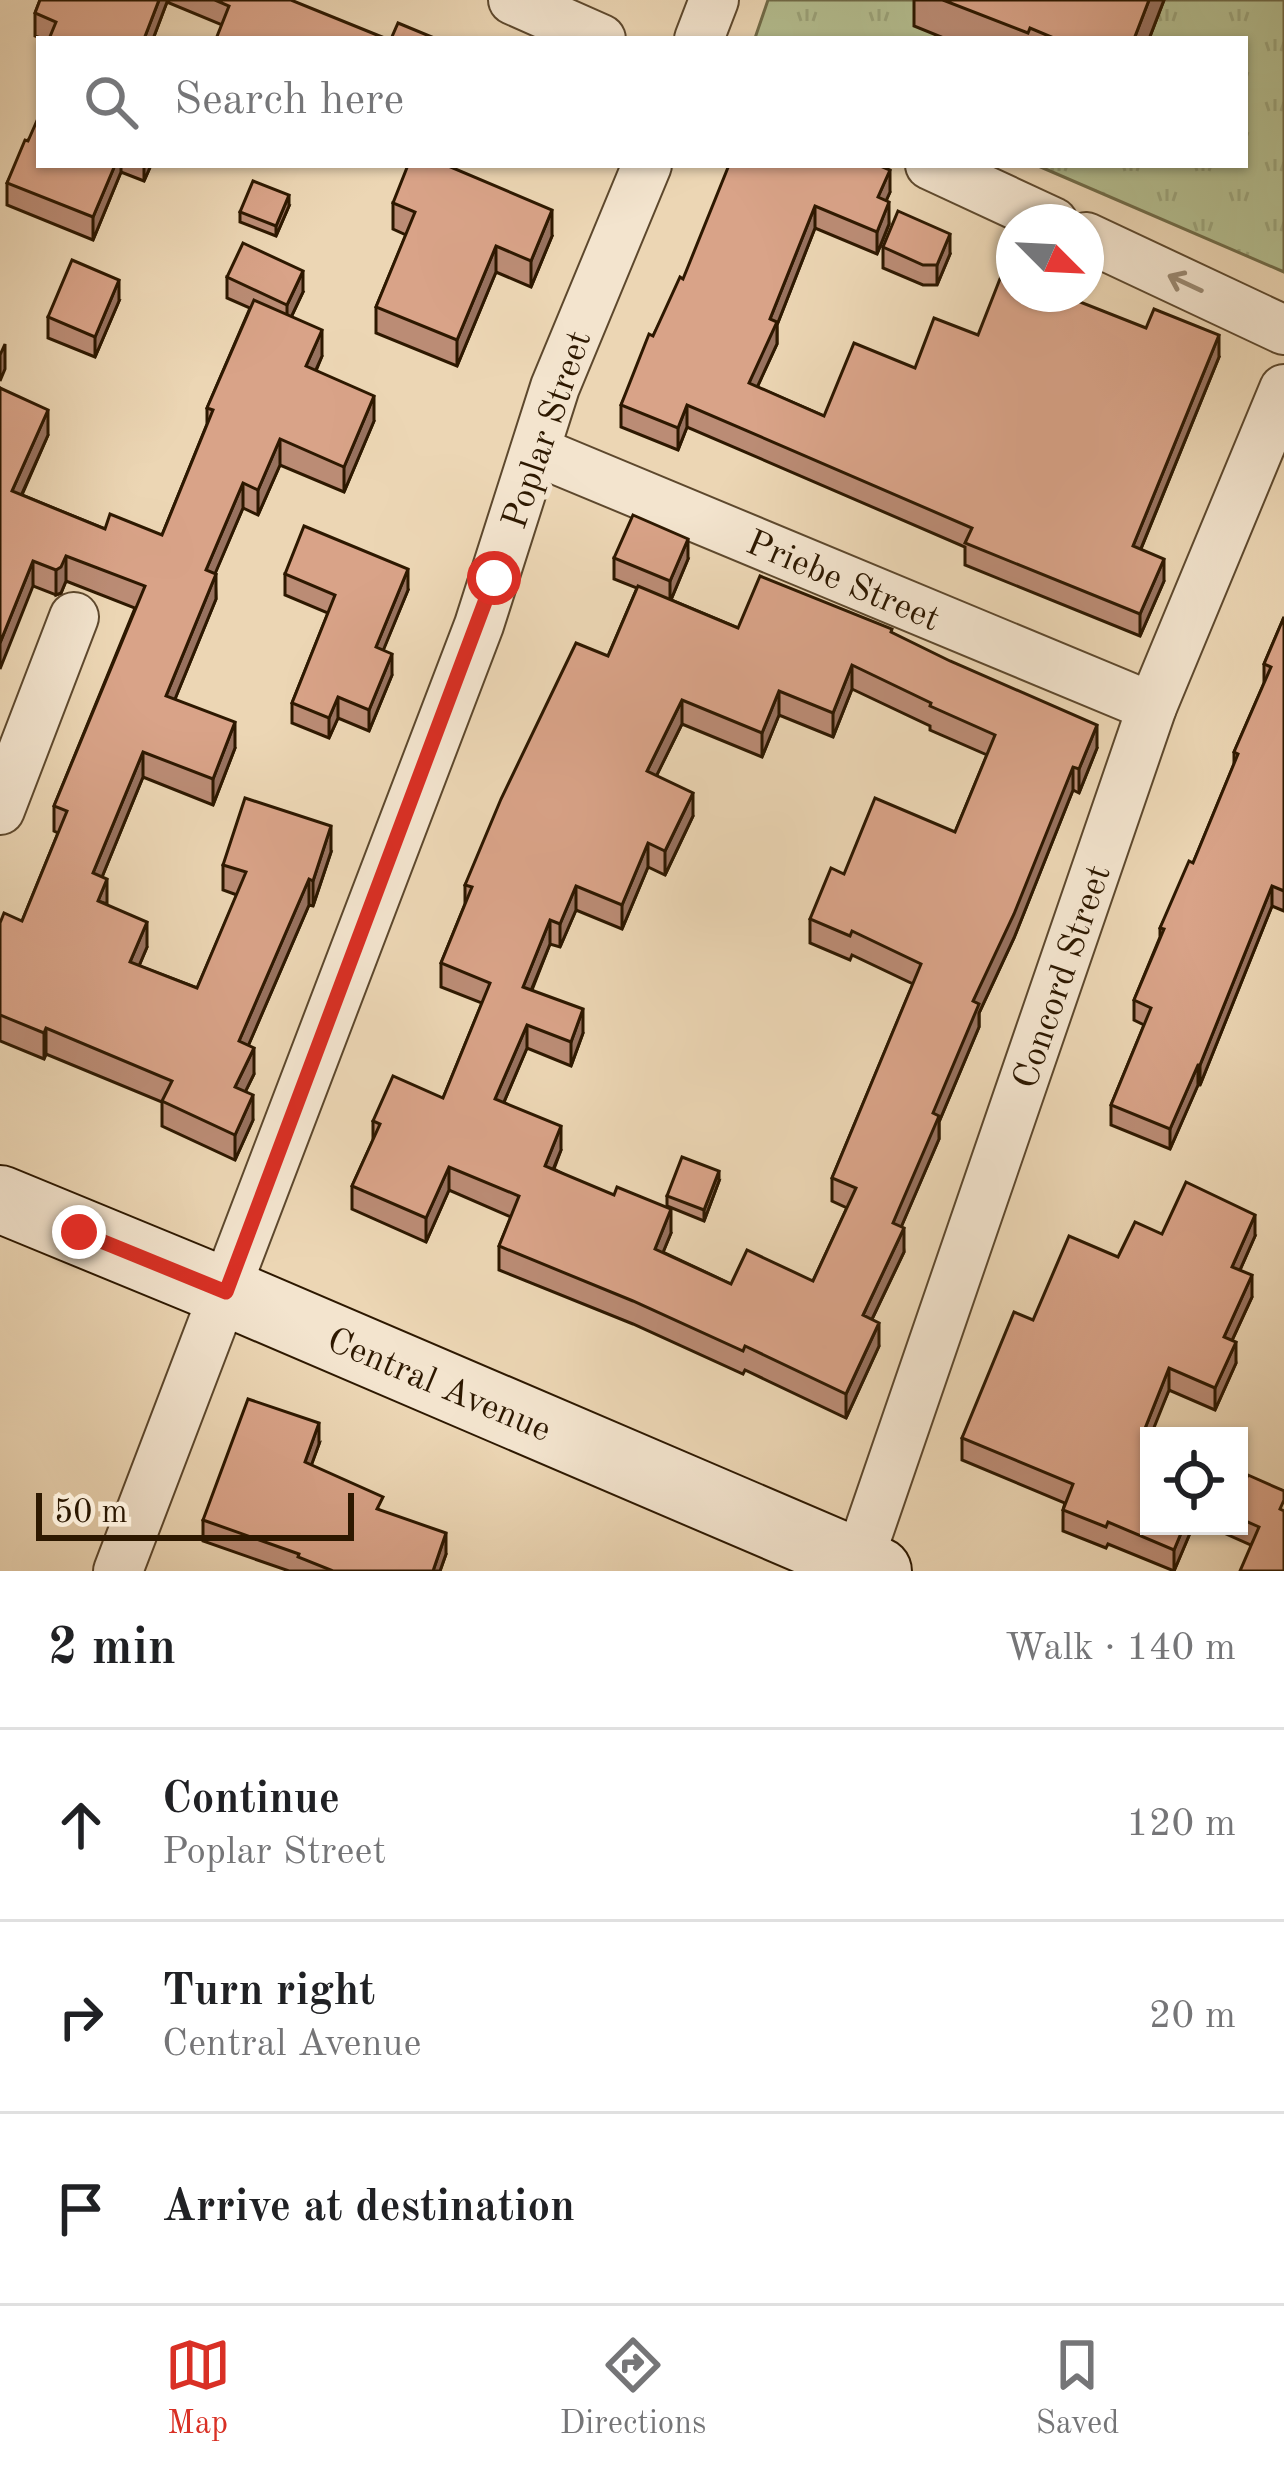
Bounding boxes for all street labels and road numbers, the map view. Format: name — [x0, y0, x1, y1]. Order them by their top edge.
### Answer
street label: Poplar Street — [498, 327, 599, 534]
street label: Priebe Street — [741, 526, 944, 639]
street label: Concord Street — [1009, 861, 1119, 1094]
street label: Central Avenue — [321, 1323, 556, 1450]

